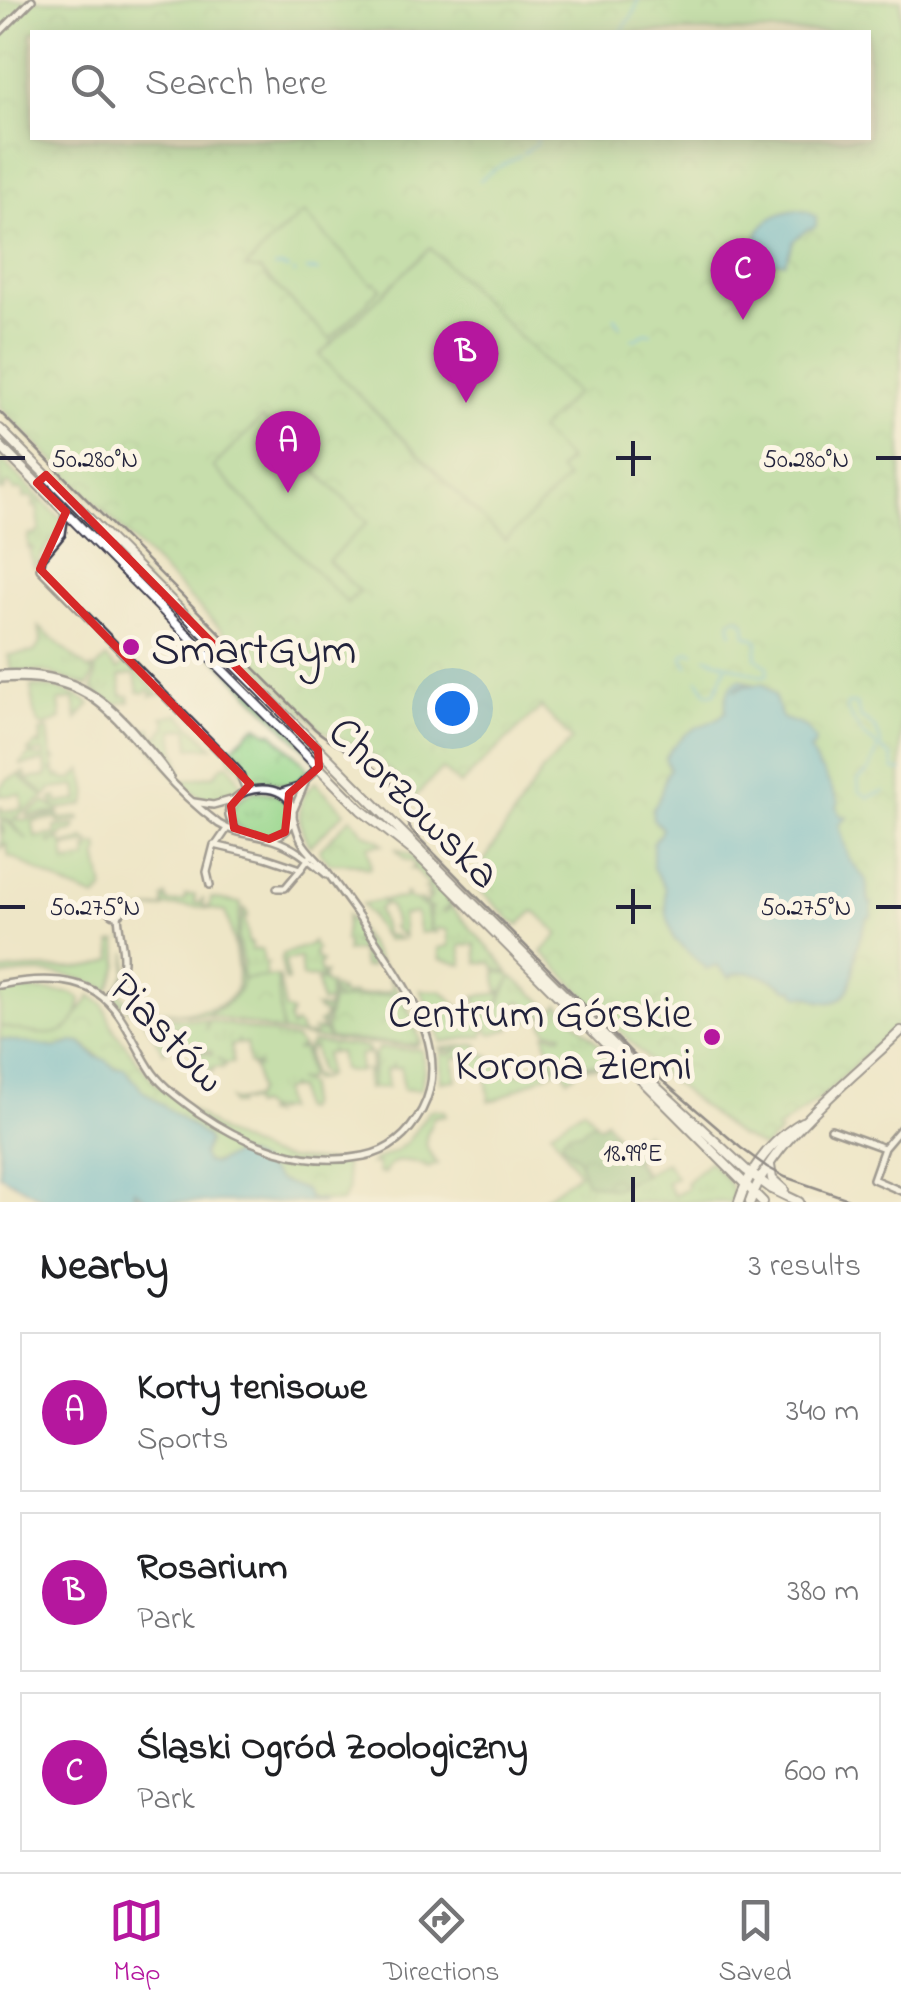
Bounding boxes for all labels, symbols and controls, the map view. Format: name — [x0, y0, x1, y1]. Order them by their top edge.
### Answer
search box — [30, 30, 871, 140]
text: Search here — [145, 57, 327, 113]
icon: search — [65, 58, 120, 113]
pin: C — [710, 238, 776, 320]
pin: B — [434, 320, 498, 403]
pin: A — [256, 410, 320, 493]
text: 50.280°N — [52, 443, 138, 479]
text: 50.280°N — [763, 443, 849, 479]
place label: SmartGym — [151, 619, 356, 685]
marker: SmartGym — [120, 636, 142, 658]
your location — [427, 683, 478, 734]
street label: Chorzowska — [311, 703, 514, 906]
text: 50.275°N — [50, 891, 140, 927]
text: 50.275°N — [761, 891, 851, 927]
street label: Piastów — [91, 959, 240, 1110]
place label: Centrum Górskie Korona Ziemi — [388, 983, 693, 1101]
marker: Centrum Górskie Korona Ziemi — [701, 1026, 723, 1048]
text: 18.99°E — [603, 1137, 663, 1173]
text: Nearby — [40, 1237, 168, 1298]
text: 3 results — [749, 1244, 861, 1291]
text: Korty tenisowe — [137, 1361, 367, 1417]
text: A — [65, 1389, 84, 1436]
text: 340 m — [786, 1389, 859, 1436]
text: Sports — [137, 1417, 229, 1464]
text: Rosarium — [137, 1541, 287, 1597]
text: B — [64, 1569, 85, 1616]
text: 380 m — [787, 1569, 859, 1616]
text: Park — [137, 1597, 195, 1644]
text: Śląski Ogród Zoologiczny — [137, 1721, 528, 1777]
text: C — [66, 1749, 83, 1796]
text: 600 m — [784, 1749, 859, 1796]
text: Park — [137, 1777, 195, 1824]
tab: Map — [109, 1893, 164, 1994]
tab: Directions — [383, 1893, 500, 1994]
tab: Saved — [719, 1893, 792, 1994]

